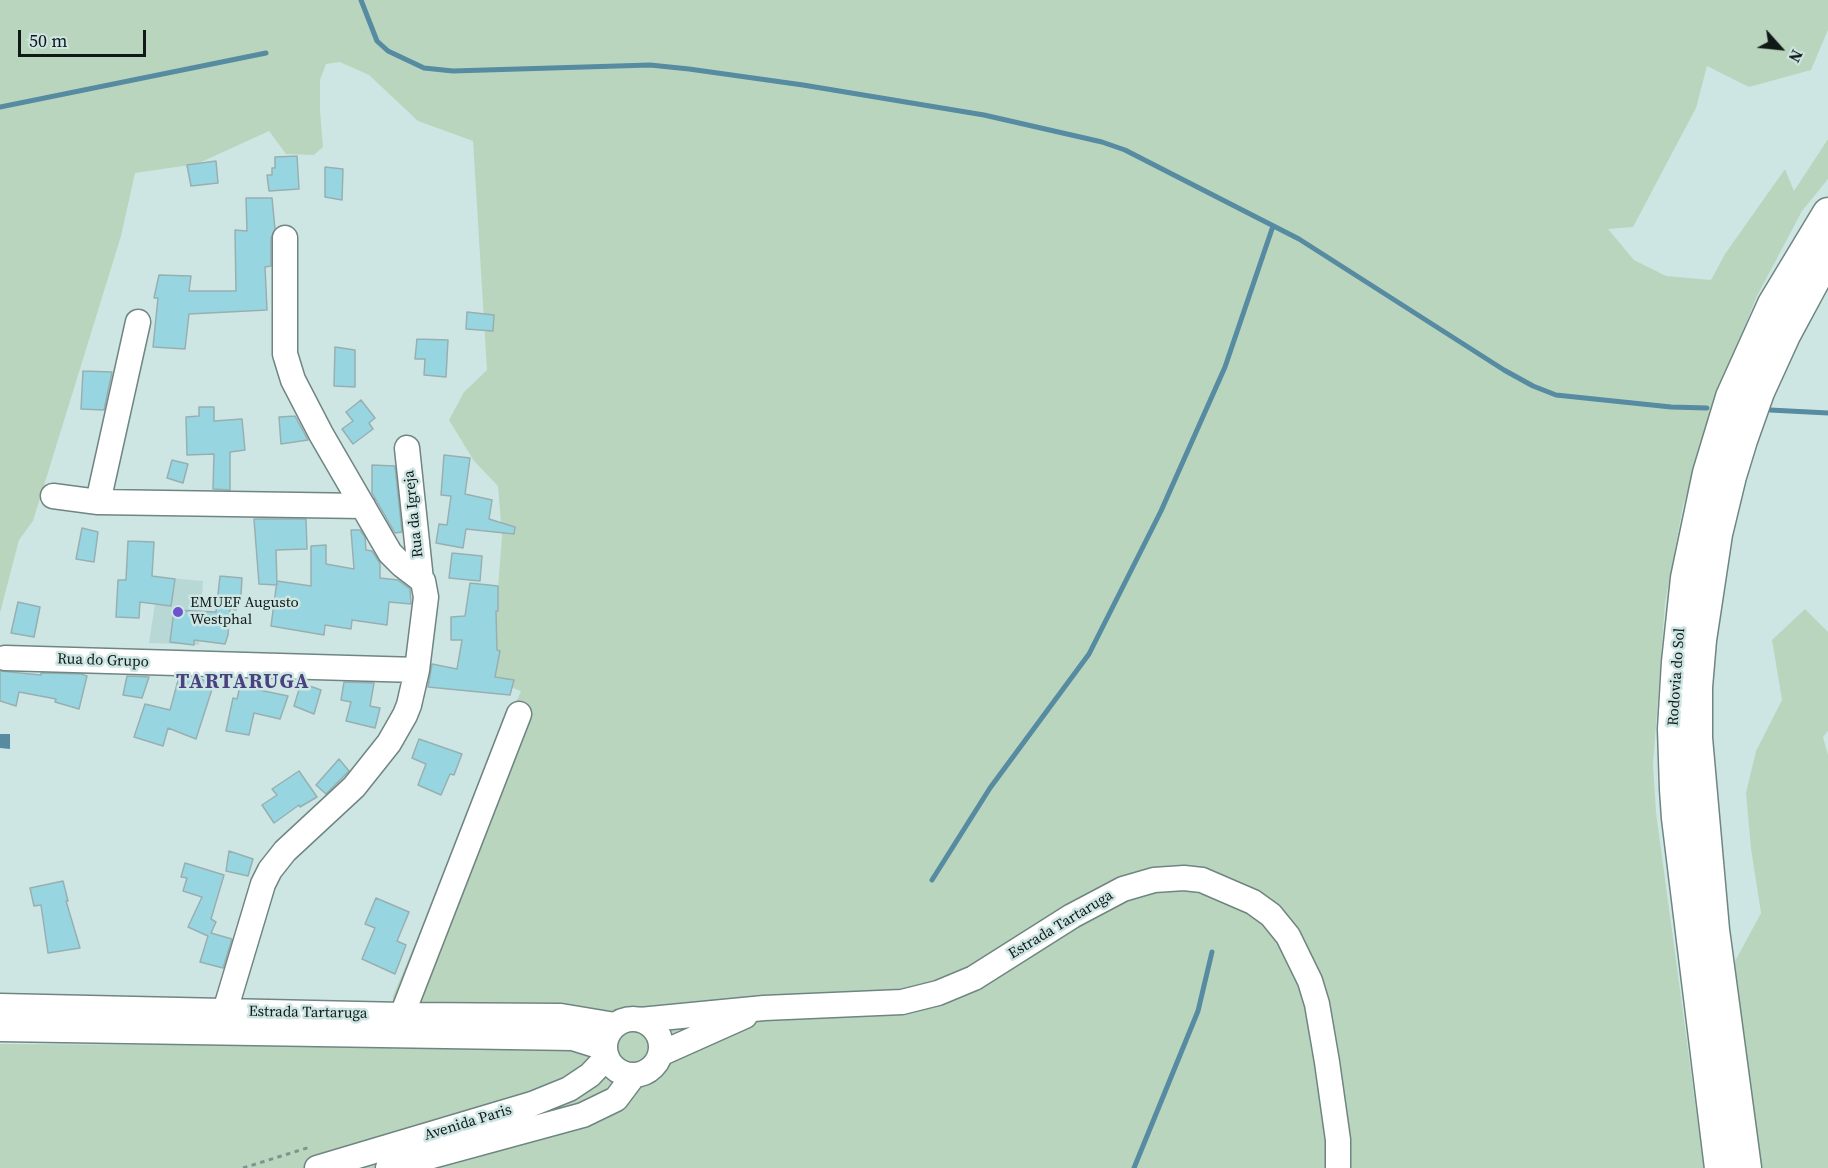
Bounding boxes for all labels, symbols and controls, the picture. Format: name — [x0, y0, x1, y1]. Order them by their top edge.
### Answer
scale bar — [21, 18, 148, 56]
north arrow — [1750, 18, 1810, 78]
text: 50 m — [29, 28, 67, 53]
text: N — [1784, 46, 1808, 66]
street label: Rua da Igreja — [400, 469, 428, 559]
place label: EMUEF Augusto Westphal — [190, 594, 299, 629]
marker: EMUEF Augusto Westphal — [171, 605, 185, 619]
street label: Rodovia do Sol — [1665, 627, 1689, 727]
street label: Rua do Grupo — [57, 650, 149, 672]
district label: TARTARUGA — [176, 670, 310, 696]
street label: Estrada Tartaruga — [1005, 887, 1117, 963]
street label: Estrada Tartaruga — [248, 1003, 368, 1023]
street label: Avenida Paris — [422, 1101, 514, 1145]

